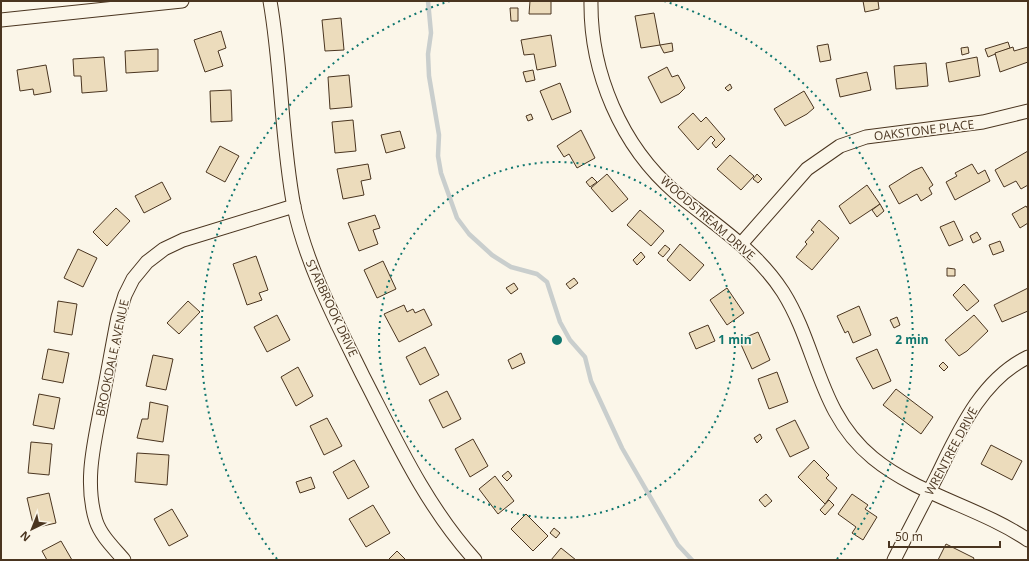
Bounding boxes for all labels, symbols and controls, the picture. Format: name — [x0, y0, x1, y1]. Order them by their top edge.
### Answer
street label: OAKSTONE PLACE — [873, 115, 975, 145]
street label: WOODSTREAM DRIVE — [657, 172, 759, 264]
street label: STARBROOK DRIVE — [302, 256, 362, 360]
street label: BROOKDALE AVENUE — [91, 298, 133, 418]
text: 1 min — [718, 331, 752, 348]
text: 2 min — [895, 331, 929, 348]
centre of rings — [550, 333, 564, 347]
street label: WRENTREE DRIVE — [921, 404, 981, 498]
north arrow — [12, 509, 52, 549]
scale bar — [889, 523, 1000, 549]
text: N — [16, 528, 33, 545]
text: 50 m — [895, 528, 923, 545]

